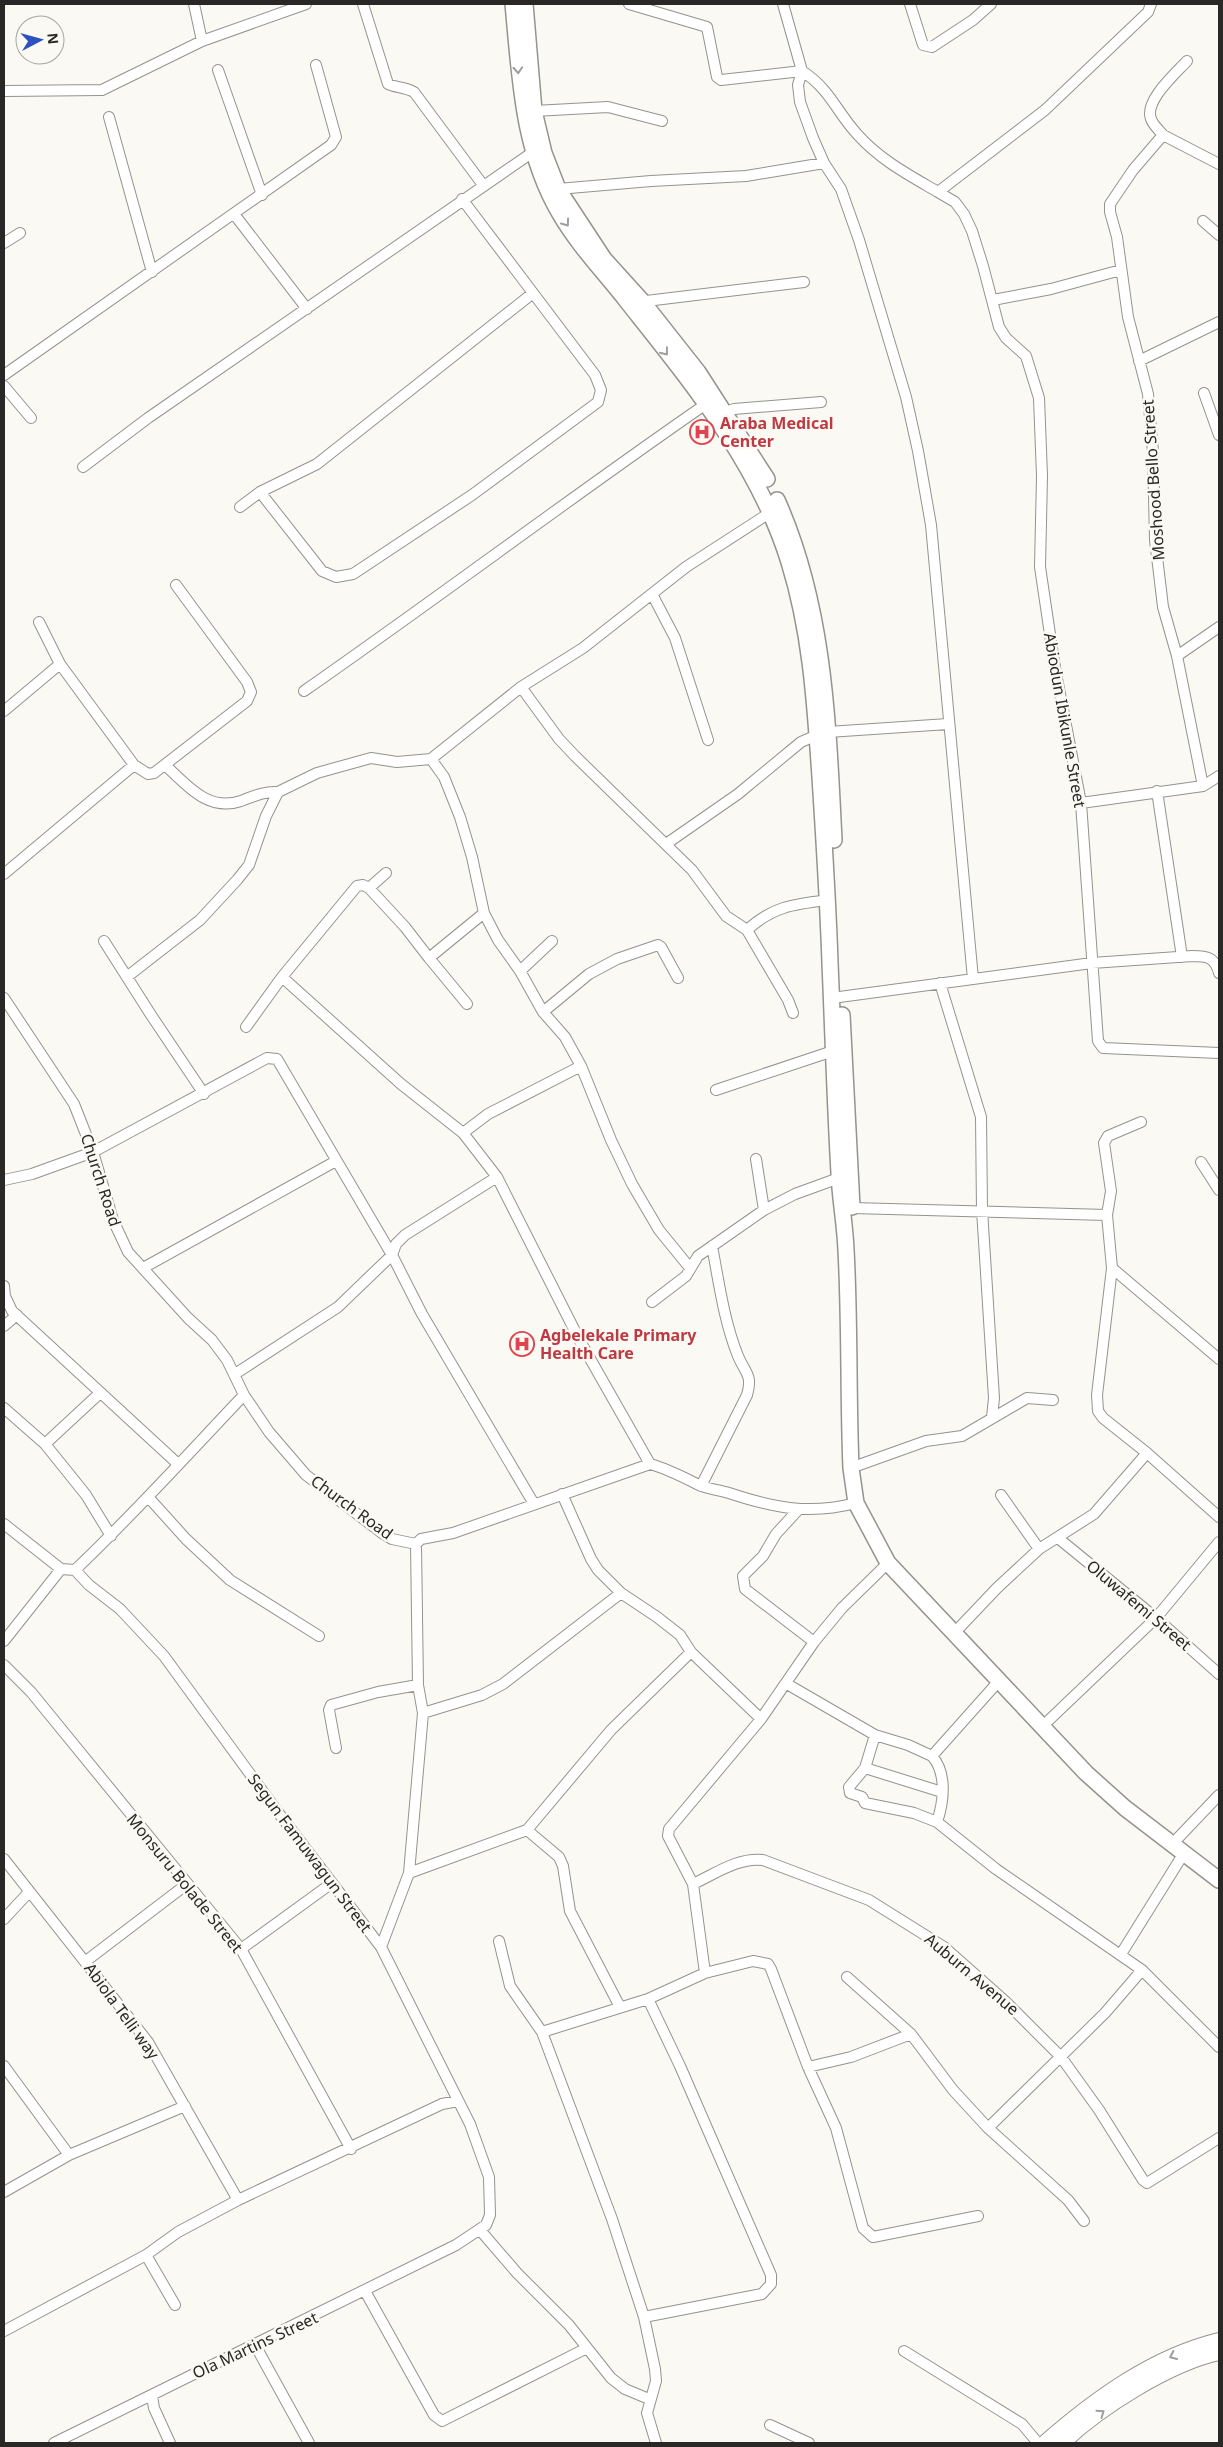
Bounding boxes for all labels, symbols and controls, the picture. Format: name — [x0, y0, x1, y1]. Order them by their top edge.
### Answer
north arrow — [15, 15, 65, 65]
text: N — [43, 32, 63, 45]
one-way arrow — [513, 66, 524, 74]
one-way arrow — [560, 217, 569, 227]
one-way arrow — [660, 346, 668, 355]
street label: Moshood Bello Street — [1136, 399, 1170, 561]
place label: Araba Medical Center — [720, 412, 834, 452]
hospital icon: Araba Medical Center — [689, 419, 715, 445]
street label: Abiodun Ibikunle Street — [1039, 631, 1091, 809]
street label: Church Road — [76, 1131, 126, 1229]
place label: Agbelekale Primary Health Care — [540, 1324, 697, 1364]
hospital icon: Agbelekale Primary Health Care — [509, 1331, 535, 1357]
street label: Church Road — [307, 1470, 397, 1544]
street label: Oluwafemi Street — [1082, 1555, 1196, 1656]
street label: Segun Famuwagun Street — [243, 1769, 377, 1937]
street label: Monsuru Bolade Street — [122, 1809, 248, 1957]
street label: Auburn Avenue — [920, 1928, 1024, 2020]
street label: Abiola Telli way — [80, 1958, 165, 2064]
street label: Ola Martins Street — [189, 2306, 322, 2384]
one-way arrow — [1170, 2350, 1179, 2360]
one-way arrow — [1095, 2410, 1105, 2419]

